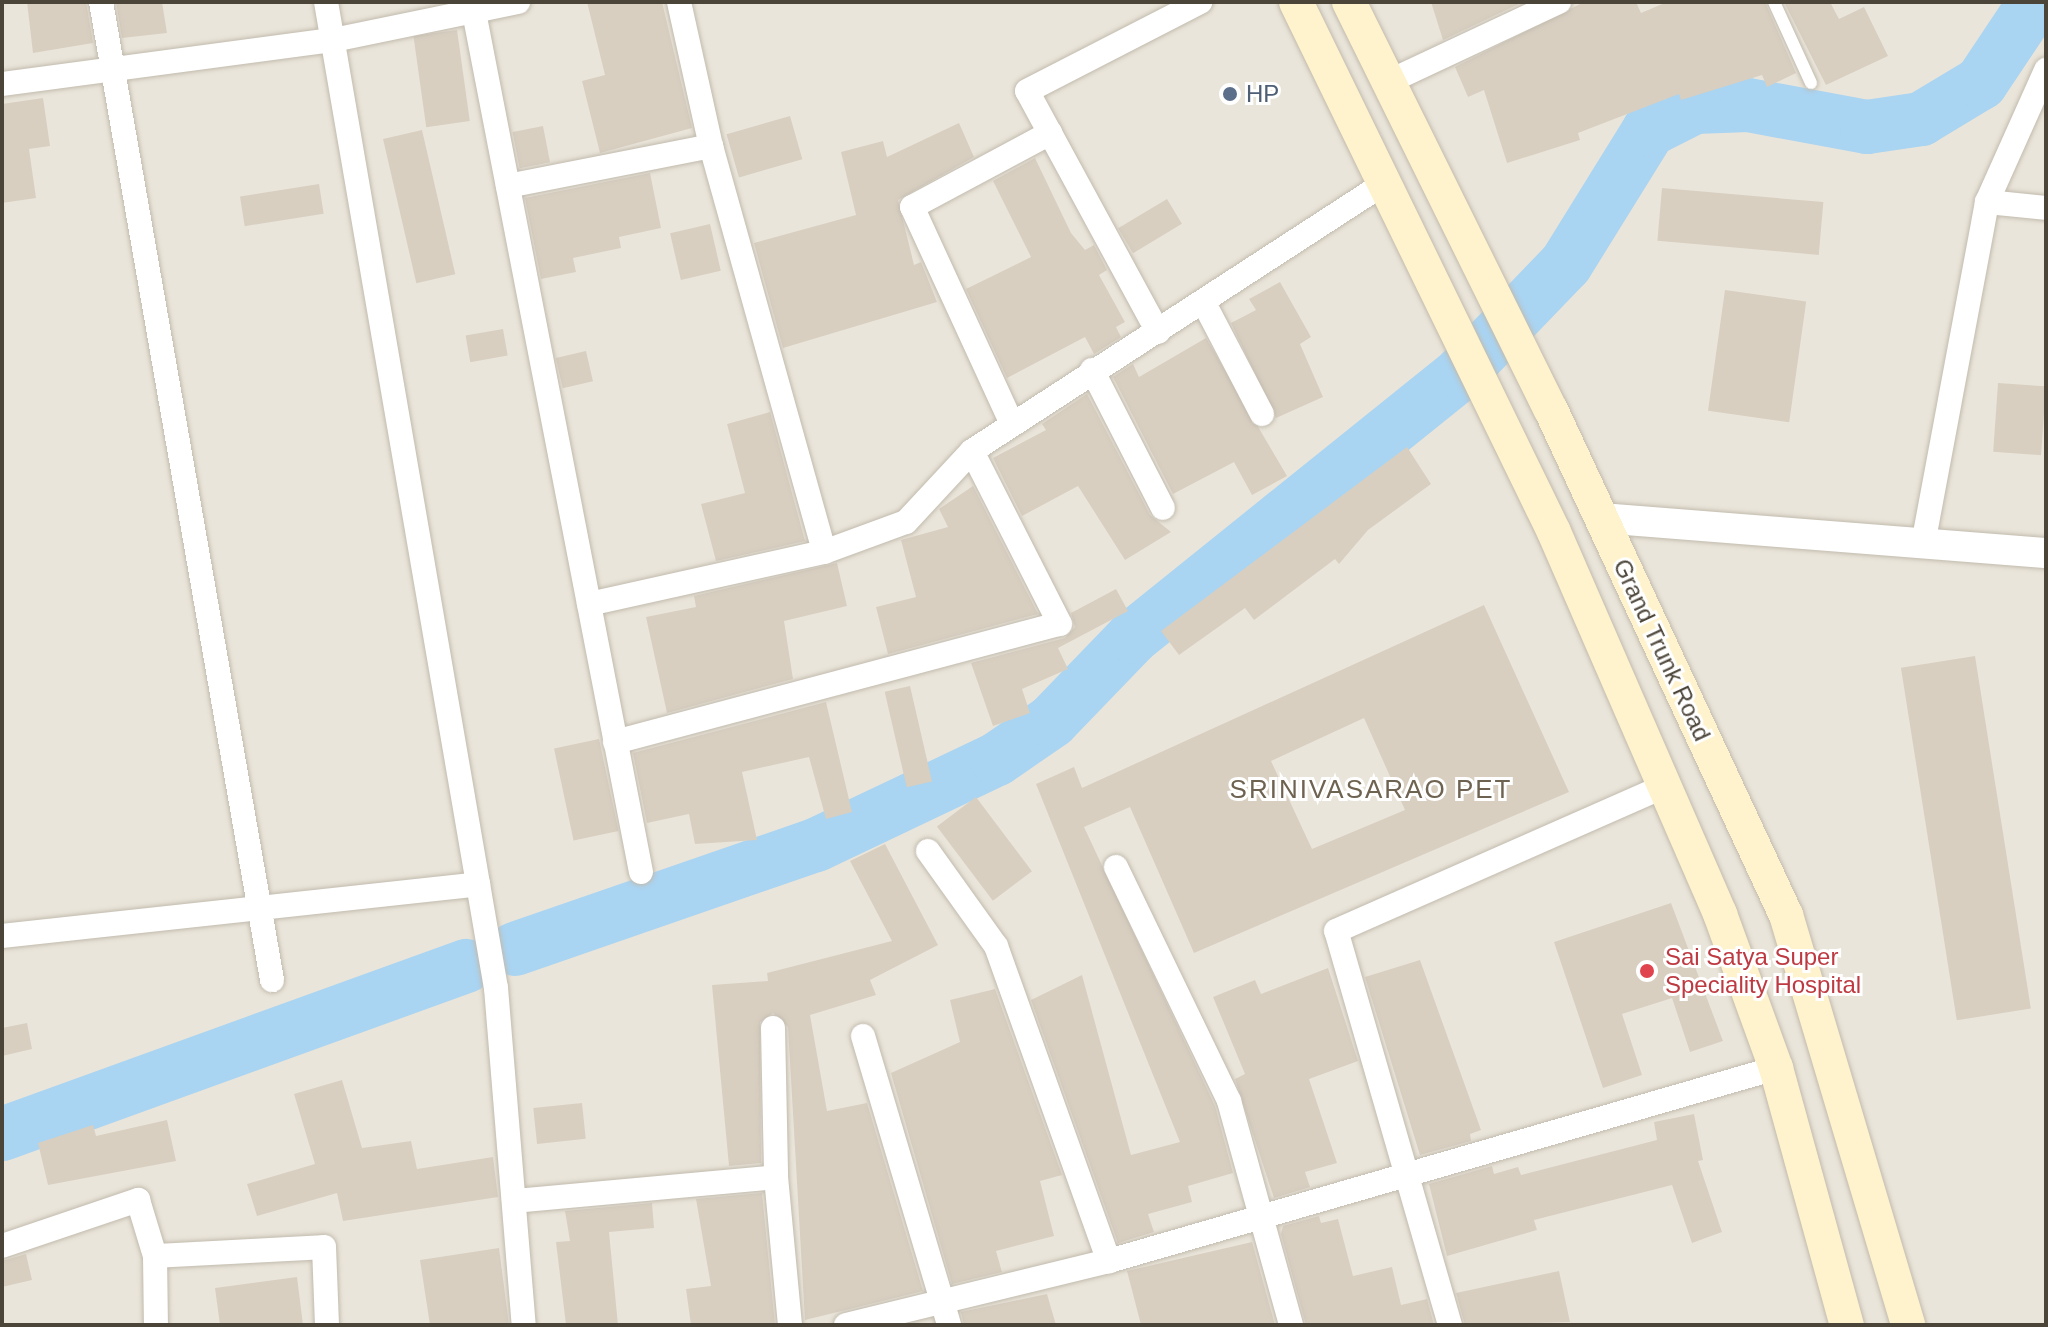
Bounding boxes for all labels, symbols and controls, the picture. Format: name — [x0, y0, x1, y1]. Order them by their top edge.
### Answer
place label: HP — [1246, 80, 1279, 108]
marker: HP — [1221, 85, 1239, 103]
street label: Grand Trunk Road — [1607, 554, 1717, 746]
district label: SRINIVASARAO PET — [1230, 774, 1512, 806]
place label: Sai Satya Super Speciality Hospital — [1665, 943, 1861, 999]
marker: Sai Satya Super Speciality Hospital — [1636, 960, 1658, 982]

